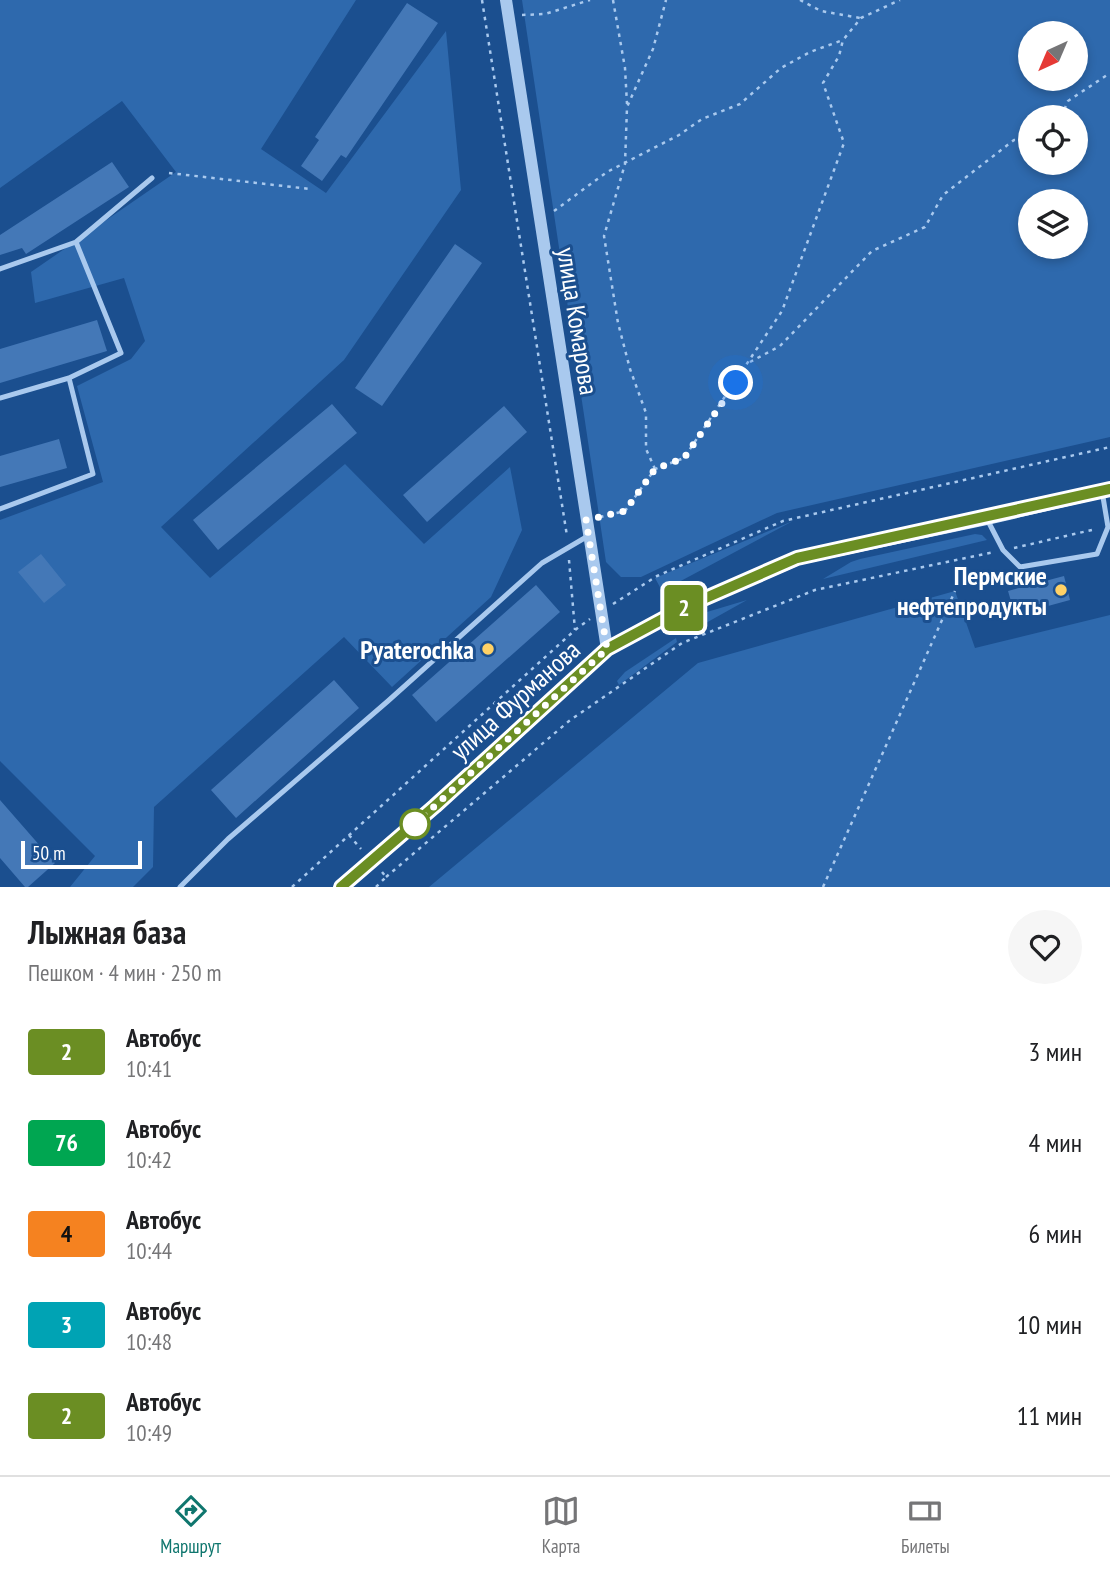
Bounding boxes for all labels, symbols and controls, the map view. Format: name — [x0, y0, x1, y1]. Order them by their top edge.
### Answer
north arrow — [1018, 21, 1088, 91]
map controls — [1018, 21, 1088, 259]
button: locate — [1018, 105, 1088, 175]
button: layers — [1018, 189, 1088, 259]
street label: улица Комарова — [550, 245, 606, 397]
your location — [718, 365, 753, 400]
place label: Пермские нефтепродукты — [897, 559, 1047, 622]
marker: Пермские нефтепродукты — [1053, 582, 1069, 598]
line badge: 2 — [661, 585, 707, 631]
text: 2 — [678, 592, 690, 623]
place label: Pyaterochka — [360, 633, 474, 666]
street label: улица Фурманова — [443, 633, 587, 767]
marker: Pyaterochka — [480, 641, 496, 657]
unlabelled marker — [400, 809, 430, 839]
scale bar — [21, 838, 142, 870]
text: 50 m — [32, 841, 66, 865]
text: Лыжная база — [28, 910, 186, 953]
button: heart — [1008, 910, 1082, 984]
text: Пешком · 4 мин · 250 m — [28, 958, 221, 987]
text: Автобус — [126, 1021, 201, 1054]
text: 3 мин — [1029, 1035, 1082, 1068]
text: 2 — [61, 1036, 72, 1067]
text: 10:41 — [126, 1054, 172, 1083]
text: Автобус — [126, 1112, 201, 1145]
text: 4 мин — [1029, 1126, 1082, 1159]
text: 76 — [55, 1127, 78, 1158]
text: 10:42 — [126, 1145, 172, 1174]
text: Автобус — [126, 1203, 201, 1236]
text: 6 мин — [1029, 1217, 1082, 1250]
text: 4 — [61, 1218, 72, 1249]
text: 10:44 — [126, 1236, 172, 1265]
text: Автобус — [126, 1294, 201, 1327]
text: 10 мин — [1017, 1308, 1082, 1341]
text: 3 — [61, 1309, 72, 1340]
text: 10:48 — [126, 1327, 172, 1356]
text: Автобус — [126, 1385, 201, 1418]
text: 11 мин — [1017, 1399, 1082, 1432]
text: 2 — [61, 1400, 72, 1431]
text: 10:49 — [126, 1418, 172, 1447]
tab: Маршрут — [160, 1492, 221, 1558]
tab: Карта — [542, 1492, 580, 1558]
tab: Билеты — [901, 1492, 950, 1558]

